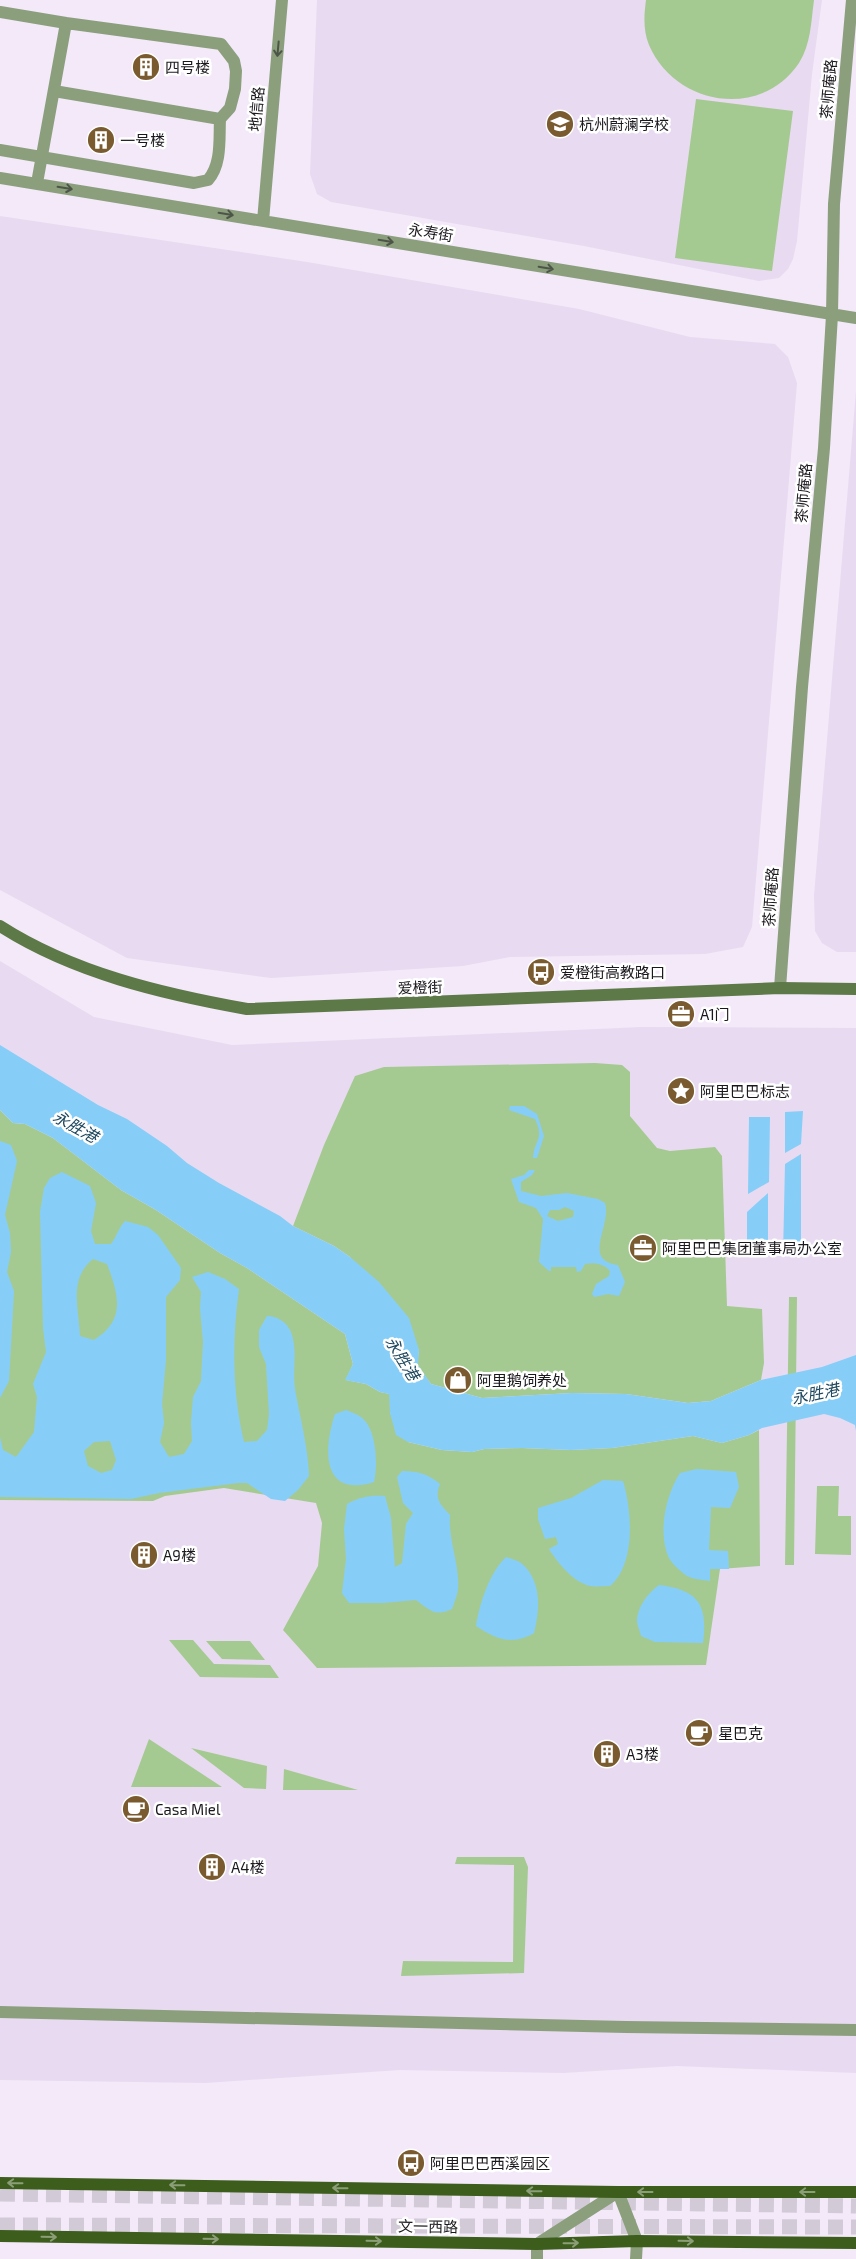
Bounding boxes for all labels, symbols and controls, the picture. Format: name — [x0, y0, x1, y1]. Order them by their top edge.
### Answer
one-way arrow — [273, 40, 282, 56]
building icon: 四号楼 — [131, 52, 161, 82]
place label: 四号楼 — [165, 58, 210, 76]
street label: 茶师庵路 — [816, 58, 840, 120]
street label: 地信路 — [245, 86, 267, 132]
school or university icon: 杭州蔚澜学校 — [545, 109, 575, 139]
place label: 杭州蔚澜学校 — [579, 115, 669, 133]
building icon: 一号楼 — [86, 125, 116, 155]
place label: 一号楼 — [120, 131, 165, 149]
one-way arrow — [57, 183, 73, 193]
one-way arrow — [217, 210, 233, 220]
street label: 永寿街 — [407, 220, 455, 244]
one-way arrow — [378, 236, 394, 246]
one-way arrow — [538, 263, 554, 273]
street label: 茶师庵路 — [791, 462, 815, 524]
street label: 茶师庵路 — [759, 866, 781, 928]
bus stop icon: 爱橙街高教路口 — [526, 957, 556, 987]
place label: 爱橙街高教路口 — [560, 963, 665, 981]
street label: 爱橙街 — [397, 977, 443, 997]
office icon: A1门 — [666, 999, 696, 1029]
place label: A1门 — [700, 1005, 730, 1023]
place icon: 阿里巴巴标志 — [666, 1076, 696, 1106]
place label: 阿里巴巴标志 — [700, 1082, 790, 1100]
water label: 永胜港 — [50, 1106, 103, 1147]
office icon: 阿里巴巴集团董事局办公室 — [628, 1233, 658, 1263]
place label: 阿里巴巴集团董事局办公室 — [662, 1239, 842, 1257]
water label: 永胜港 — [382, 1333, 425, 1385]
shop icon: 阿里鹅饲养处 — [443, 1365, 473, 1395]
place label: 阿里鹅饲养处 — [477, 1371, 567, 1389]
water label: 永胜港 — [790, 1378, 842, 1407]
building icon: A9楼 — [129, 1540, 159, 1570]
place label: A9楼 — [163, 1546, 196, 1564]
cafe icon: 星巴克 — [684, 1718, 714, 1748]
place label: 星巴克 — [718, 1724, 763, 1742]
building icon: A3楼 — [592, 1739, 622, 1769]
place label: A3楼 — [626, 1745, 659, 1763]
cafe icon: Casa Miel — [121, 1794, 151, 1824]
place label: Casa Miel — [155, 1800, 221, 1818]
building icon: A4楼 — [197, 1852, 227, 1882]
place label: A4楼 — [231, 1858, 265, 1876]
bus stop icon: 阿里巴巴西溪园区 — [396, 2148, 426, 2178]
place label: 阿里巴巴西溪园区 — [430, 2154, 550, 2172]
one-way arrow — [7, 2178, 23, 2188]
one-way arrow — [169, 2181, 185, 2190]
one-way arrow — [332, 2183, 348, 2193]
one-way arrow — [526, 2186, 542, 2196]
one-way arrow — [637, 2187, 654, 2197]
one-way arrow — [800, 2187, 816, 2197]
street label: 文一西路 — [398, 2216, 458, 2236]
one-way arrow — [40, 2232, 56, 2242]
one-way arrow — [202, 2234, 219, 2244]
one-way arrow — [365, 2236, 381, 2246]
one-way arrow — [677, 2237, 693, 2246]
one-way arrow — [563, 2238, 579, 2247]

